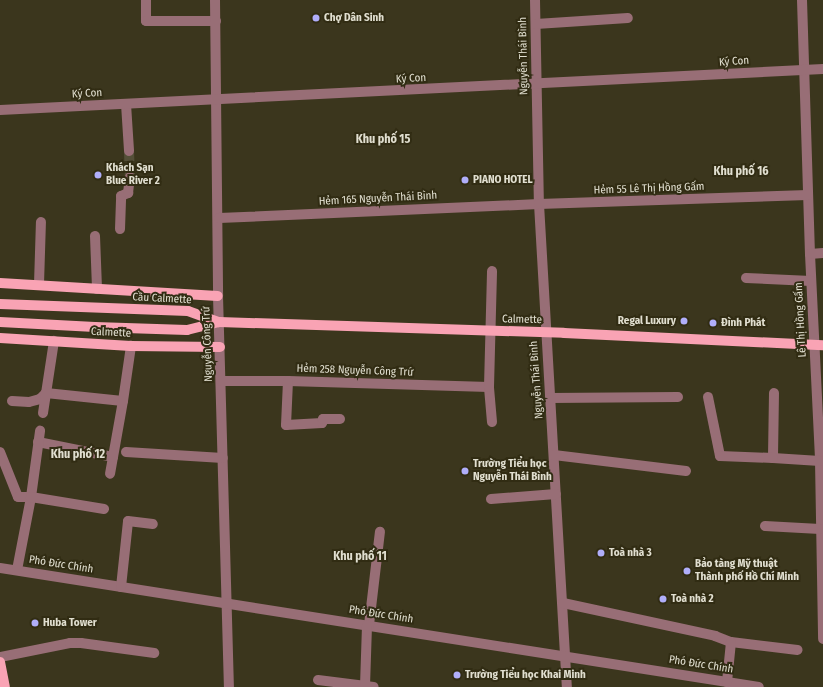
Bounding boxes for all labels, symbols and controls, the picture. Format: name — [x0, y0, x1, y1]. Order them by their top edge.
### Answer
place label: Chợ Dân Sinh — [324, 11, 384, 25]
marker: Chợ Dân Sinh — [311, 13, 321, 23]
street label: Nguyễn Thái Bình — [517, 17, 531, 95]
street label: Ký Con — [718, 54, 750, 70]
street label: Ký Con — [396, 72, 426, 86]
street label: Ký Con — [72, 87, 102, 101]
district label: Khu phố 15 — [356, 133, 410, 147]
place label: Khách Sạn Blue River 2 — [106, 162, 160, 188]
district label: Khu phố 16 — [713, 165, 769, 179]
marker: Khách Sạn Blue River 2 — [93, 170, 103, 180]
place label: PIANO HOTEL — [473, 173, 533, 187]
marker: PIANO HOTEL — [460, 175, 470, 185]
street label: Hẻm 55 Lê Thị Hồng Gấm — [593, 180, 705, 198]
street label: Hẻm 165 Nguyễn Thái Bình — [318, 189, 438, 209]
street label: Lê Thị Hồng Gấm — [792, 282, 810, 358]
street label: Cầu Calmette — [132, 291, 192, 307]
street label: Nguyễn Công Trứ — [200, 306, 216, 382]
street label: Calmette — [502, 313, 542, 327]
place label: Regal Luxury — [618, 314, 676, 328]
marker: Regal Luxury — [679, 316, 689, 326]
place label: Đình Phát — [721, 316, 765, 330]
marker: Đình Phát — [708, 318, 718, 328]
street label: Calmette — [91, 325, 131, 341]
street label: Nguyễn Thái Bình — [528, 341, 546, 419]
street label: Hẻm 258 Nguyễn Công Trứ — [296, 362, 414, 380]
district label: Khu phố 12 — [51, 448, 105, 462]
place label: Trường Tiểu học Nguyễn Thái Bình — [473, 458, 552, 484]
marker: Trường Tiểu học Nguyễn Thái Bình — [460, 466, 470, 476]
place label: Toà nhà 3 — [609, 546, 652, 560]
marker: Toà nhà 3 — [596, 548, 606, 558]
district label: Khu phố 11 — [333, 550, 387, 564]
street label: Phó Đức Chính — [28, 553, 94, 577]
place label: Bảo tàng Mỹ thuật Thành phố Hồ Chí Minh — [695, 558, 799, 584]
marker: Bảo tàng Mỹ thuật Thành phố Hồ Chí Minh — [682, 566, 692, 576]
place label: Toà nhà 2 — [671, 592, 714, 606]
marker: Toà nhà 2 — [658, 594, 668, 604]
street label: Phó Đức Chính — [348, 603, 414, 627]
place label: Huba Tower — [43, 616, 97, 630]
marker: Huba Tower — [30, 618, 40, 628]
street label: Phó Đức Chính — [668, 653, 734, 677]
place label: Trường Tiểu học Khai Minh — [465, 668, 586, 682]
marker: Trường Tiểu học Khai Minh — [452, 670, 462, 680]

